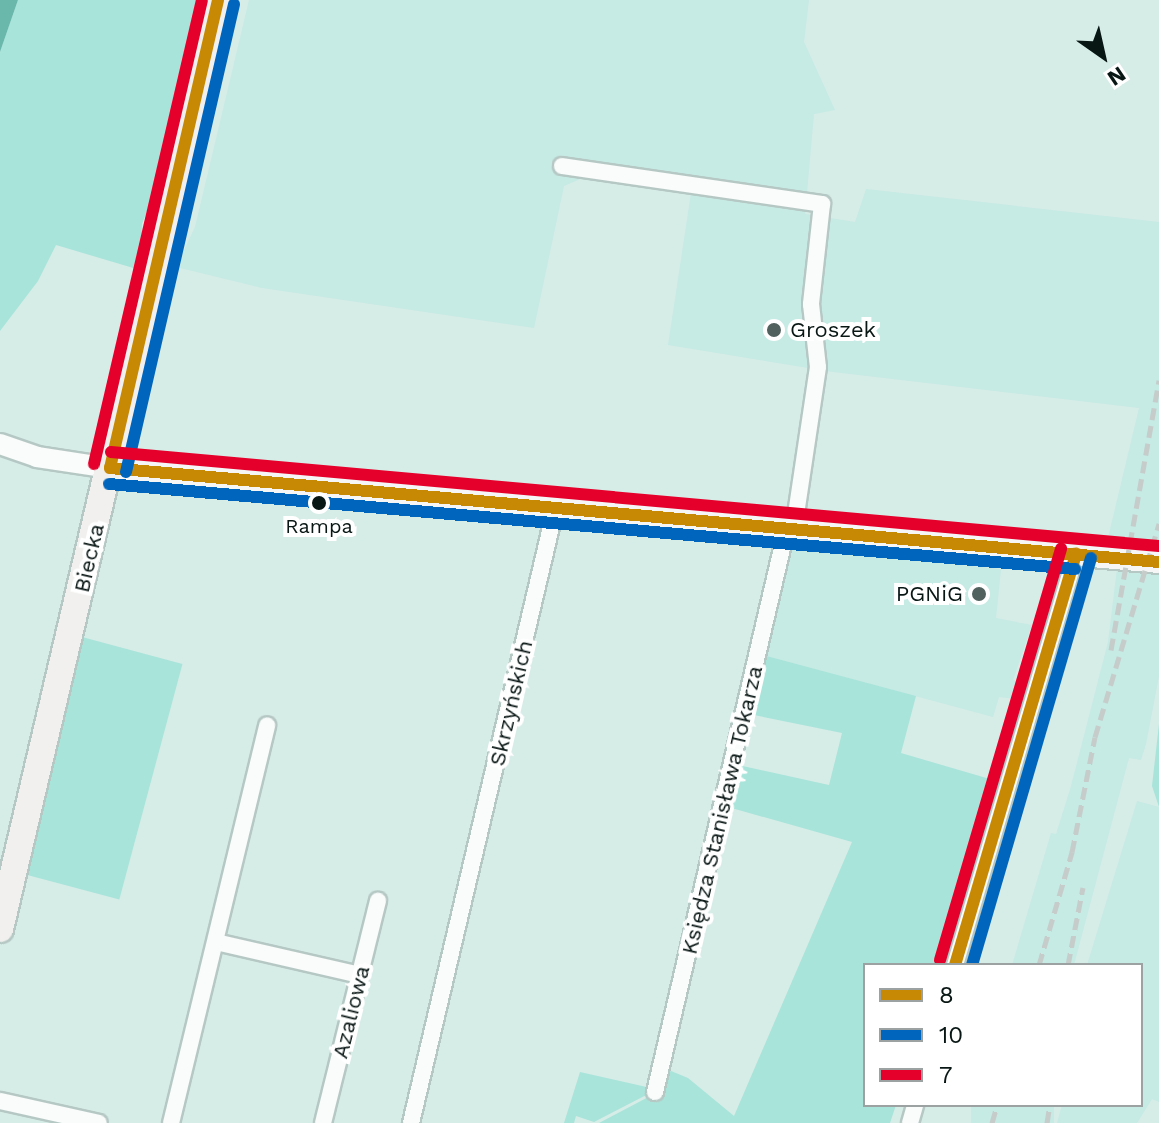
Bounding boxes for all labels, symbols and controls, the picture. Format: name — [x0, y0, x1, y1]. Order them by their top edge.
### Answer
north arrow — [1063, 16, 1143, 96]
text: N — [1103, 61, 1130, 91]
place label: Groszek — [790, 317, 876, 343]
marker: Groszek — [765, 321, 783, 339]
marker: Rampa — [311, 495, 327, 511]
place label: Rampa — [285, 514, 353, 538]
street label: Biecka — [68, 521, 110, 595]
place label: PGNiG — [896, 581, 963, 607]
marker: PGNiG — [970, 585, 988, 603]
street label: Skrzyńskich — [484, 638, 538, 768]
street label: Księdza Stanisława Tokarza — [676, 662, 768, 958]
street label: Azaliowa — [327, 963, 375, 1061]
legend — [863, 963, 1143, 1107]
text: 8 — [939, 981, 954, 1009]
text: 10 — [939, 1021, 963, 1049]
text: 7 — [939, 1061, 952, 1089]

